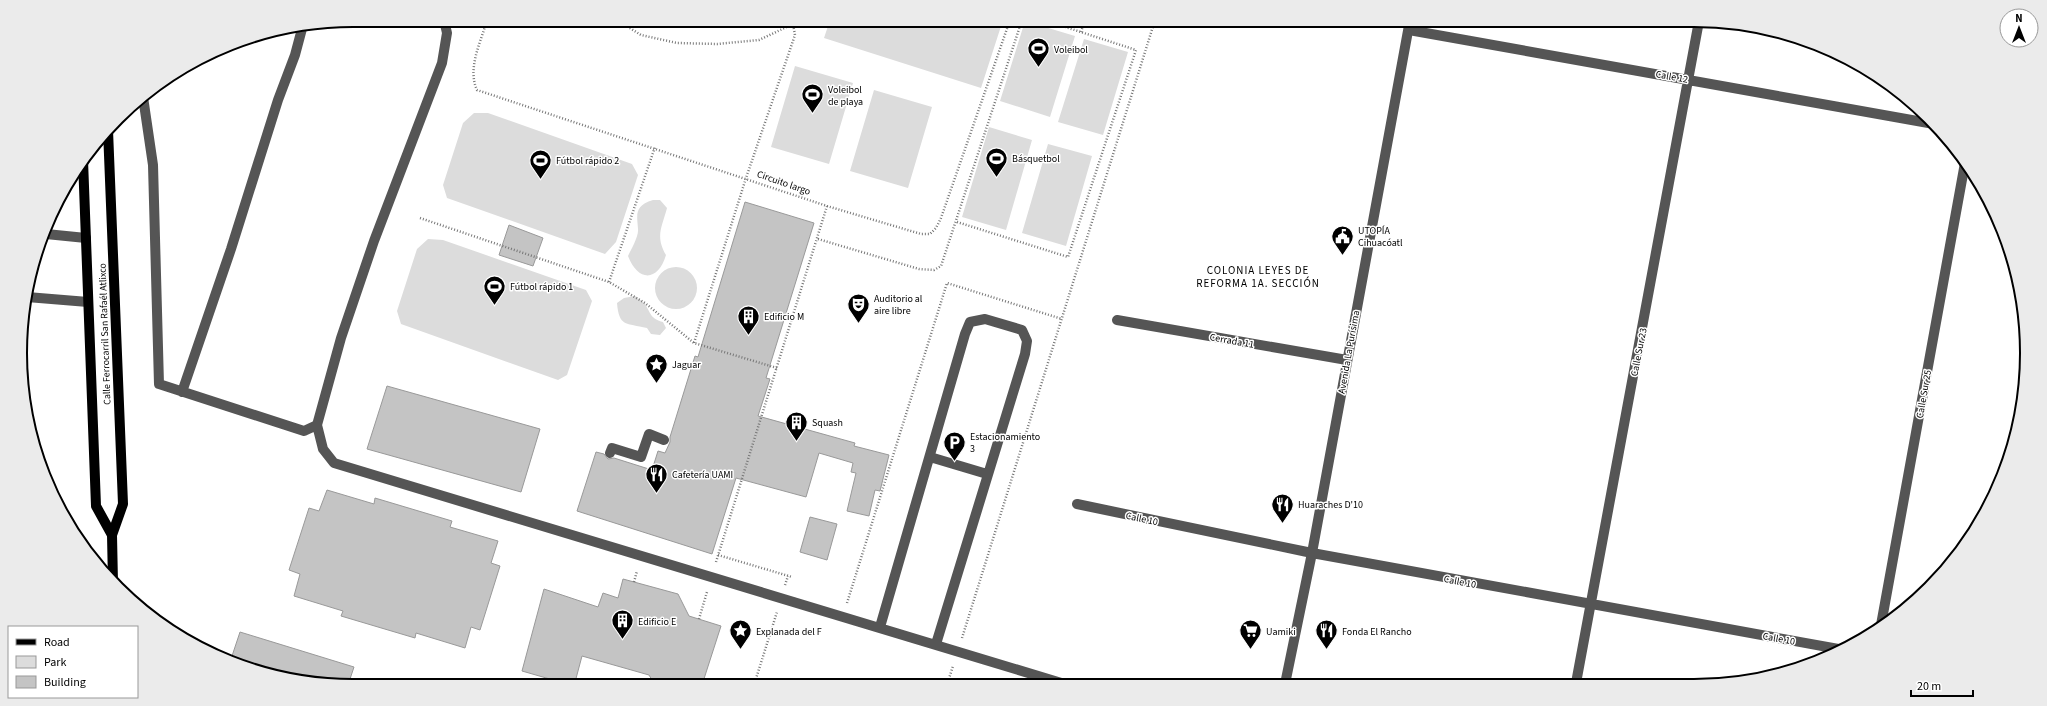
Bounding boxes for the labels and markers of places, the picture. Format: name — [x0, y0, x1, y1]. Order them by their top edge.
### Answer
sports icon: Voleibol — [1025, 36, 1051, 69]
place label: Voleibol — [1054, 43, 1088, 57]
sports icon: Voleibol de playa — [799, 82, 825, 115]
place label: Voleibol de playa — [828, 83, 863, 109]
sports icon: Básquetbol — [984, 145, 1010, 178]
sports icon: Fútbol rápido 2 — [528, 147, 554, 180]
place label: Básquetbol — [1012, 152, 1060, 166]
place label: Fútbol rápido 2 — [556, 154, 619, 168]
public building icon: UTOPÍA Cihuacóatl — [1329, 223, 1355, 256]
place label: UTOPÍA Cihuacóatl — [1358, 224, 1403, 250]
sports icon: Fútbol rápido 1 — [482, 273, 508, 306]
place label: Fútbol rápido 1 — [510, 280, 573, 294]
theatre icon: Auditorio al aire libre — [846, 291, 872, 324]
place label: Auditorio al aire libre — [874, 292, 923, 318]
building icon: Edificio M — [735, 303, 761, 336]
place label: Edificio M — [764, 310, 804, 324]
place icon: Jaguar — [644, 351, 670, 384]
place label: Jaguar — [672, 358, 701, 372]
building icon: Squash — [783, 409, 809, 442]
place label: Squash — [812, 416, 843, 430]
parking icon: Estacionamiento 3 — [941, 429, 967, 462]
place label: Estacionamiento 3 — [970, 430, 1040, 456]
restaurant icon: Cafetería UAMI — [644, 461, 670, 494]
place label: Cafetería UAMI — [672, 468, 733, 482]
restaurant icon: Huaraches D'10 — [1269, 491, 1295, 524]
place label: Huaraches D'10 — [1298, 498, 1363, 512]
building icon: Edificio E — [610, 608, 636, 641]
place label: Edificio E — [638, 615, 676, 629]
place icon: Explanada del F — [728, 618, 754, 651]
supermarket icon: Uamiki — [1237, 618, 1263, 651]
restaurant icon: Fonda El Rancho — [1313, 618, 1339, 651]
place label: Explanada del F — [756, 625, 822, 639]
place label: Uamiki — [1266, 625, 1296, 639]
place label: Fonda El Rancho — [1342, 625, 1412, 639]

